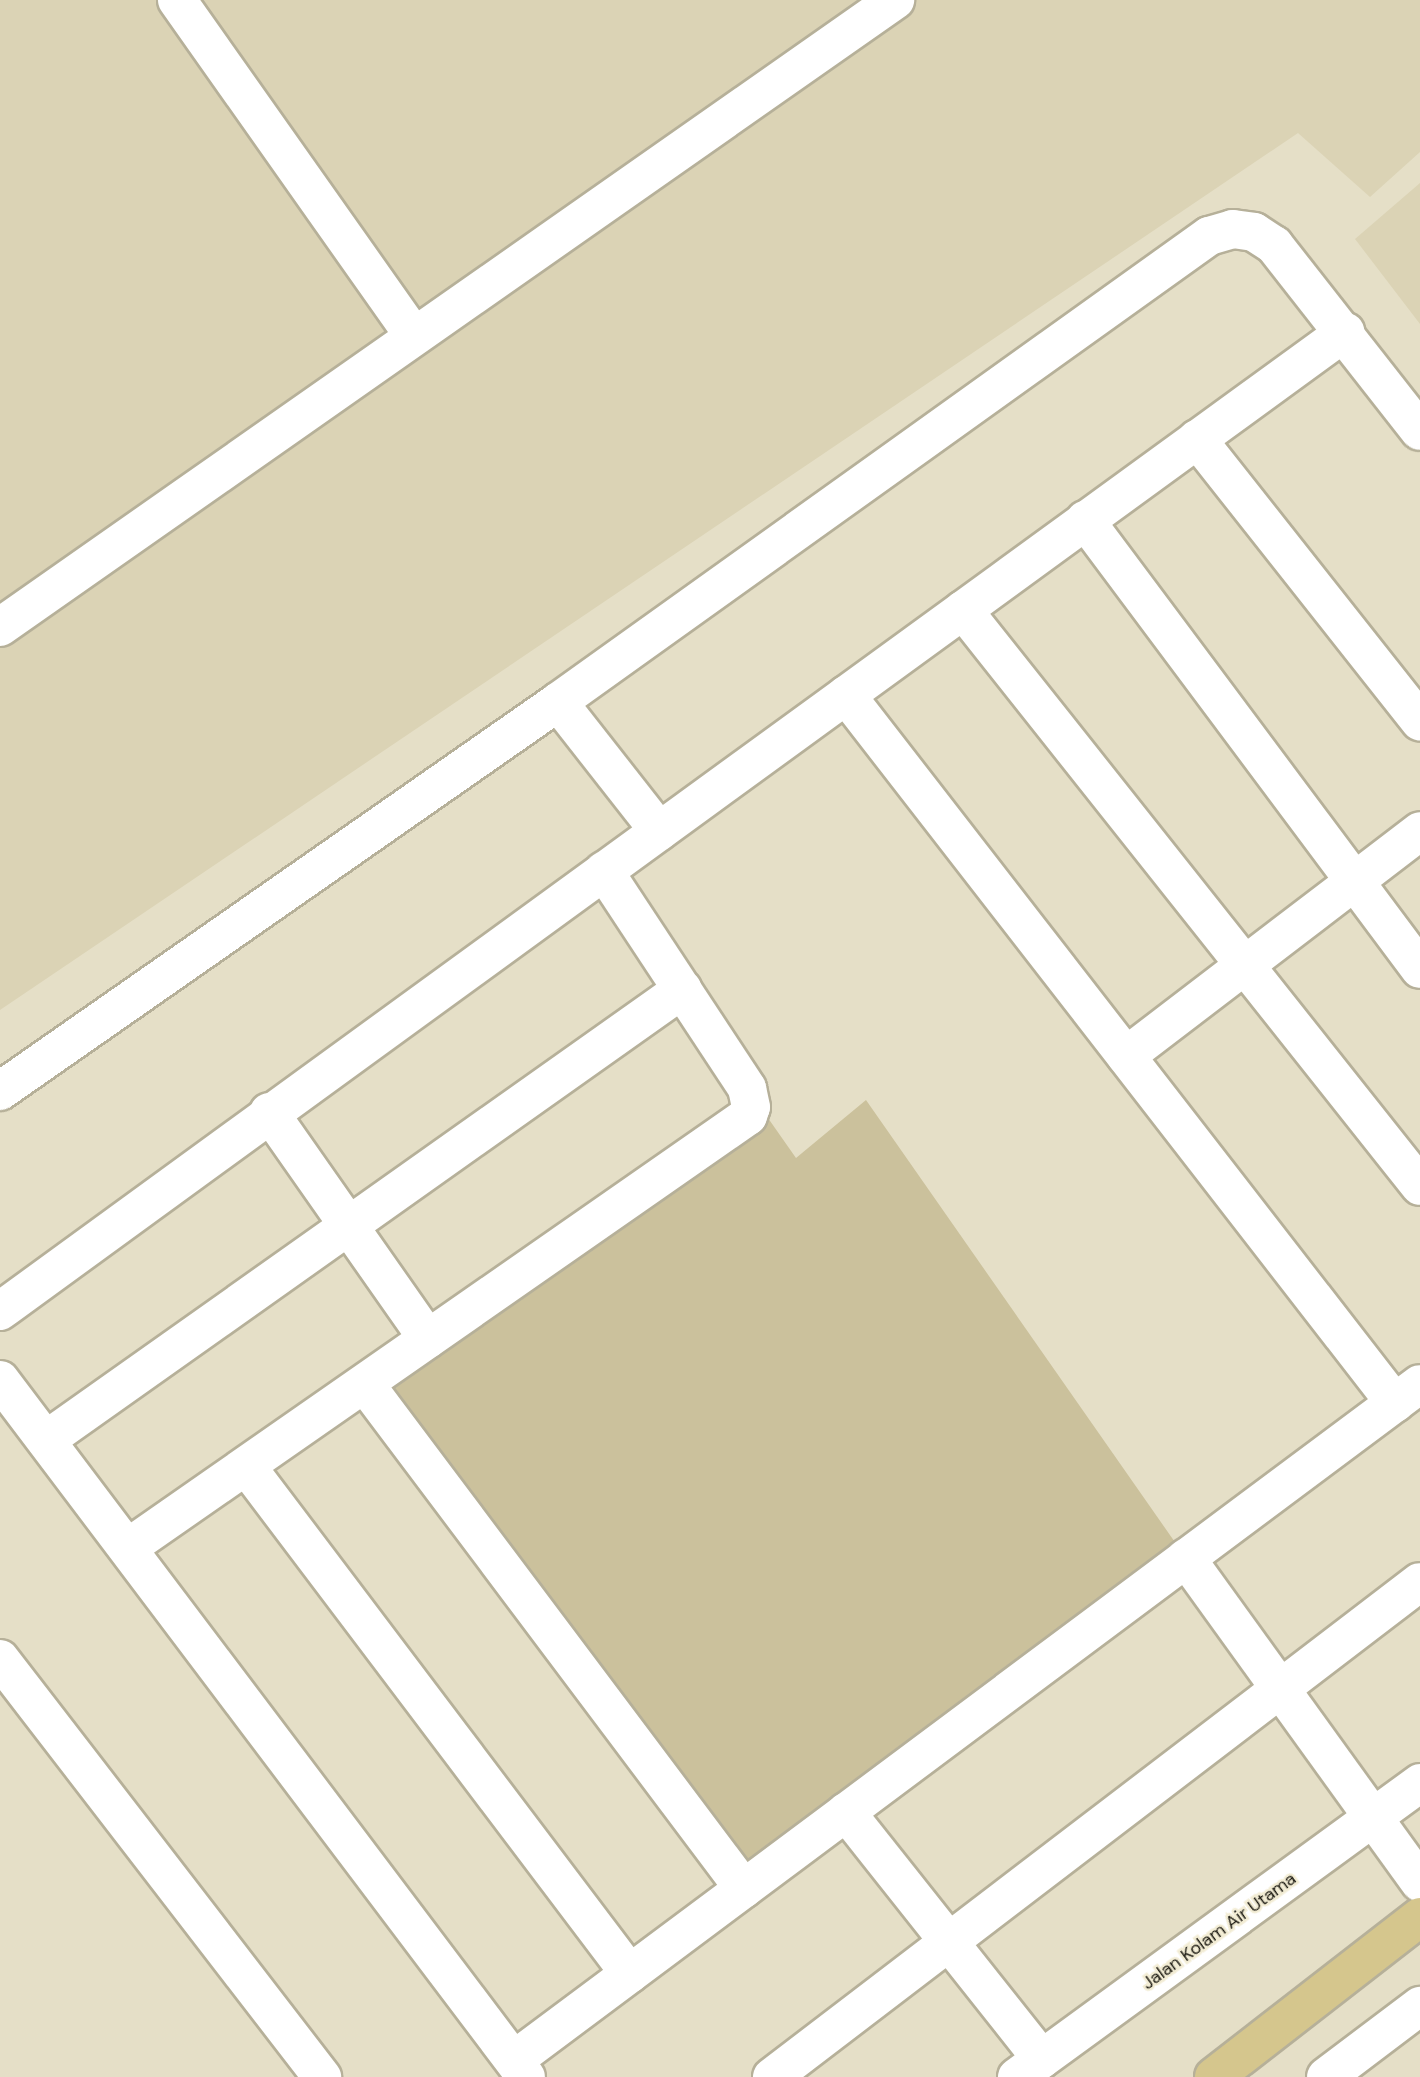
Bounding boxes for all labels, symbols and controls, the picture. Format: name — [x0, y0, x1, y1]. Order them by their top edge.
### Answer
street label: Jalan Kolam Air Utama — [1138, 1868, 1300, 1994]

